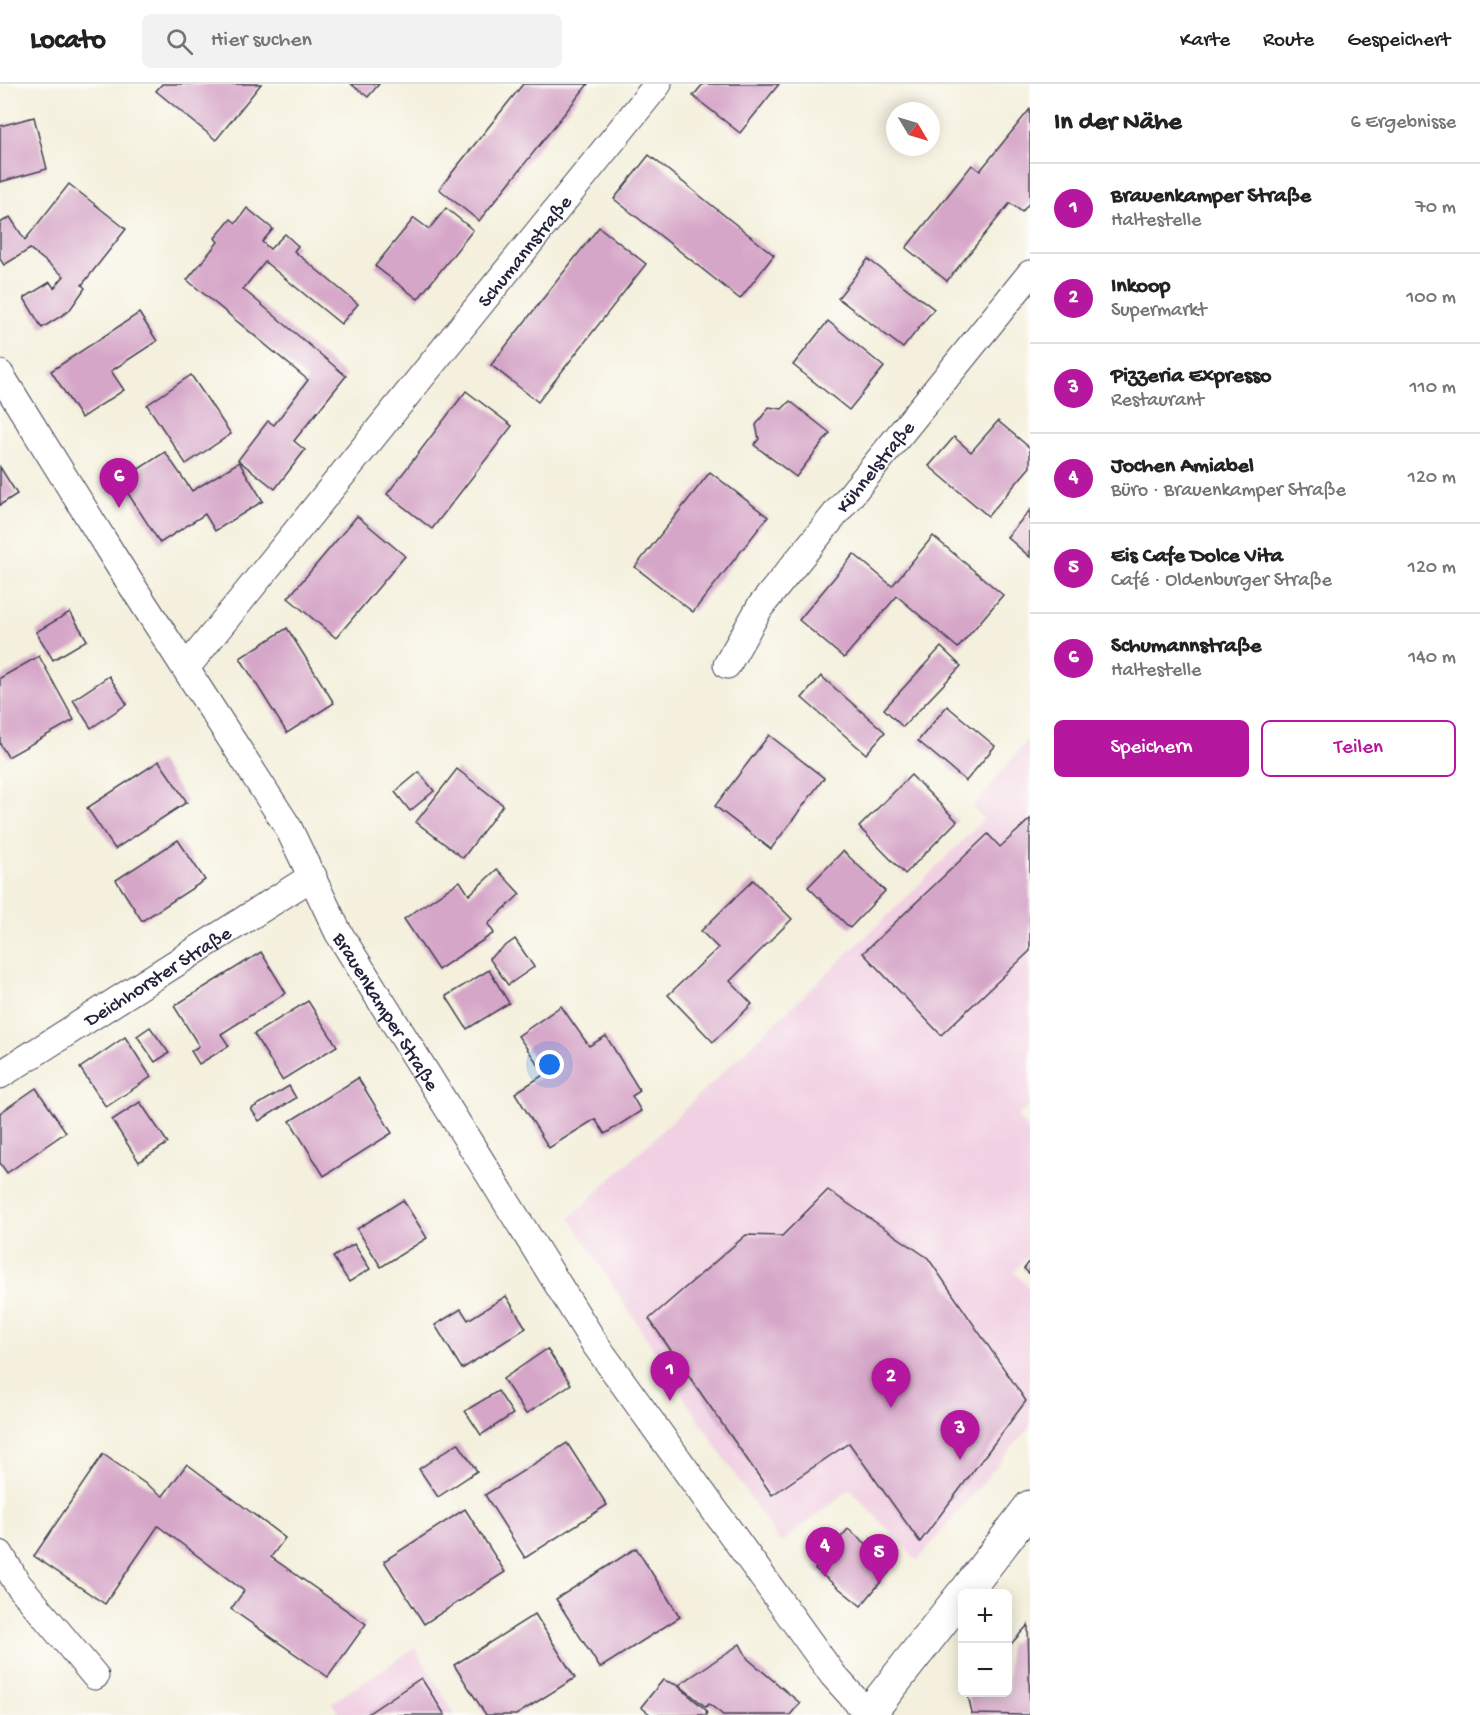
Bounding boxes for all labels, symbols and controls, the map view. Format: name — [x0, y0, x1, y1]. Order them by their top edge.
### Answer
search box — [142, 14, 562, 68]
text: Locato — [30, 25, 106, 58]
icon: search — [163, 25, 196, 58]
text: Hier suchen — [211, 28, 312, 54]
text: Karte — [1180, 29, 1230, 54]
text: Route — [1263, 29, 1314, 54]
text: Gespeichert — [1347, 29, 1450, 54]
north arrow — [886, 102, 940, 156]
text: In der Nähe — [1054, 108, 1182, 139]
text: 6 Ergebnisse — [1350, 112, 1456, 135]
text: Brauenkamper Straße — [1111, 184, 1311, 210]
street label: Schumannstraße — [474, 192, 579, 313]
text: 1 — [1069, 197, 1078, 220]
text: 70 m — [1415, 197, 1456, 220]
text: Haltestelle — [1111, 210, 1201, 233]
text: Inkoop — [1111, 274, 1170, 300]
text: 2 — [1069, 287, 1078, 310]
text: 100 m — [1406, 287, 1456, 310]
text: Supermarkt — [1111, 300, 1206, 323]
text: Pizzeria Expresso — [1111, 364, 1272, 390]
text: 3 — [1068, 377, 1079, 400]
text: 110 m — [1410, 377, 1456, 400]
text: Restaurant — [1111, 390, 1204, 413]
street label: Kühnelstraße — [833, 417, 921, 519]
text: Jochen Amiabel — [1111, 454, 1254, 480]
pin: 6 — [100, 458, 138, 508]
text: 4 — [1069, 467, 1078, 490]
text: 120 m — [1408, 467, 1456, 490]
text: Büro · Brauenkamper Straße — [1111, 480, 1346, 503]
text: Eis Cafe Dolce Vita — [1111, 544, 1283, 570]
text: 5 — [1068, 557, 1079, 580]
text: 120 m — [1408, 557, 1456, 580]
text: Café · Oldenburger Straße — [1111, 570, 1332, 593]
text: Schumannstraße — [1111, 634, 1261, 660]
text: 6 — [1068, 647, 1079, 670]
text: 140 m — [1408, 647, 1456, 670]
text: Haltestelle — [1111, 660, 1201, 683]
button: Speichern — [1054, 720, 1249, 777]
button: Teilen — [1261, 720, 1456, 777]
street label: Deichhorster Straße — [80, 923, 237, 1034]
street label: Brauenkamper Straße — [326, 928, 442, 1097]
your location — [535, 1050, 564, 1079]
pin: 1 — [650, 1352, 690, 1401]
pin: 2 — [872, 1358, 910, 1408]
pin: 3 — [940, 1410, 980, 1460]
pin: 4 — [806, 1528, 844, 1577]
pin: 5 — [860, 1534, 898, 1584]
map controls — [958, 1589, 1012, 1697]
button: + — [958, 1589, 1012, 1643]
button: − — [958, 1643, 1012, 1697]

